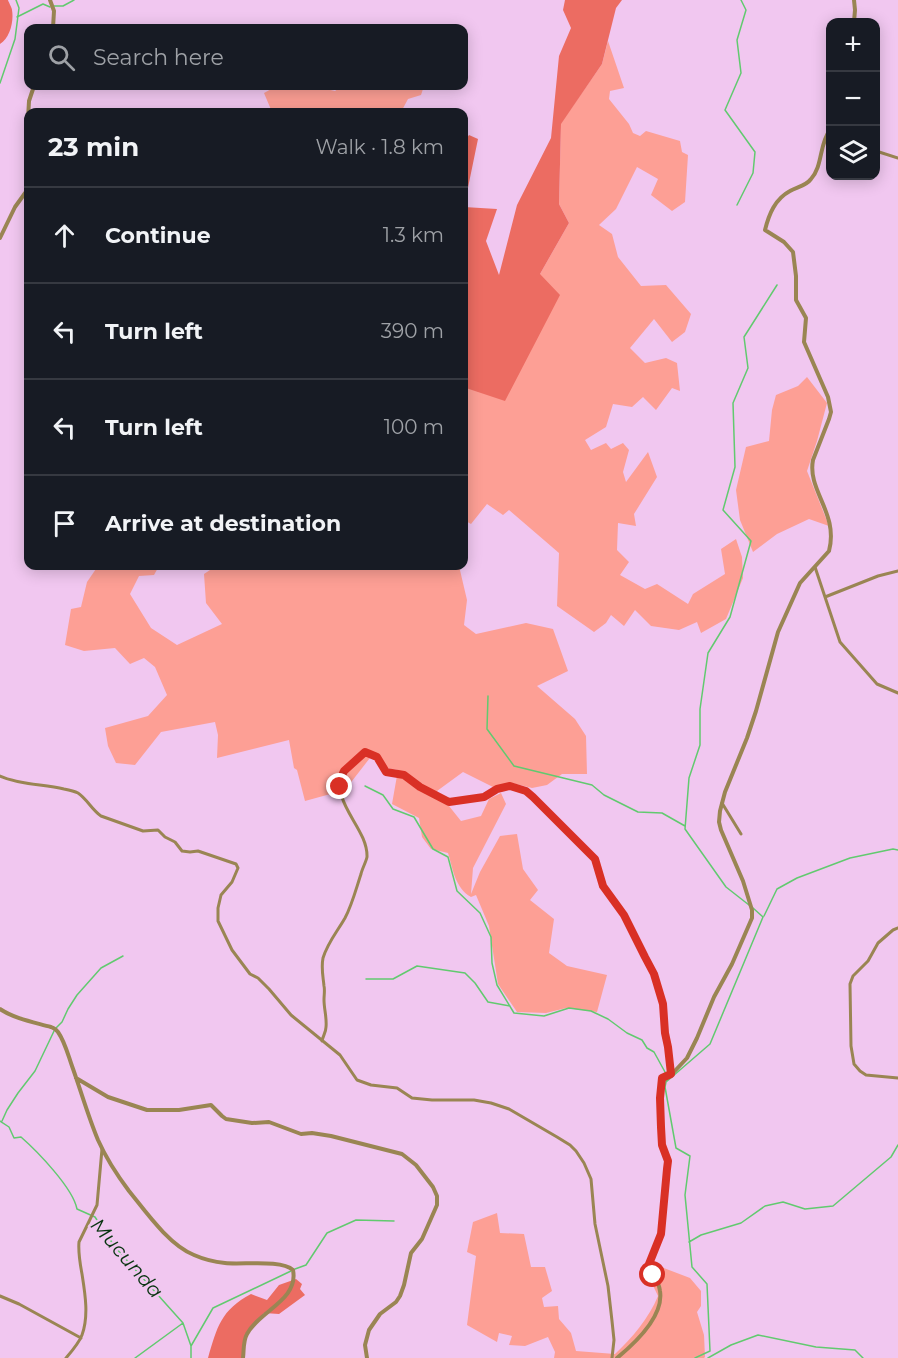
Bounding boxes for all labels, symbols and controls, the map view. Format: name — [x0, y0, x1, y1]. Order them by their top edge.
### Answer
map controls — [826, 18, 880, 180]
button: + — [826, 18, 880, 72]
search box — [24, 24, 468, 90]
icon: search — [45, 41, 78, 74]
text: Search here — [93, 44, 224, 71]
button: − — [826, 72, 880, 126]
button: layers — [826, 126, 880, 180]
text: 23 min — [48, 131, 139, 163]
text: Walk · 1.8 km — [316, 135, 444, 159]
icon: ahead — [48, 219, 81, 252]
text: Continue — [105, 222, 211, 249]
text: 1.3 km — [383, 223, 444, 247]
icon: left — [48, 315, 81, 348]
text: Turn left — [105, 318, 203, 345]
text: 390 m — [381, 319, 444, 343]
icon: left — [48, 411, 81, 444]
text: Turn left — [105, 414, 203, 441]
text: 100 m — [384, 415, 444, 439]
icon: arrive — [48, 507, 81, 540]
text: Arrive at destination — [105, 510, 341, 537]
route end — [326, 773, 352, 799]
water label: Mucunda — [86, 1213, 168, 1303]
route start — [639, 1261, 665, 1287]

